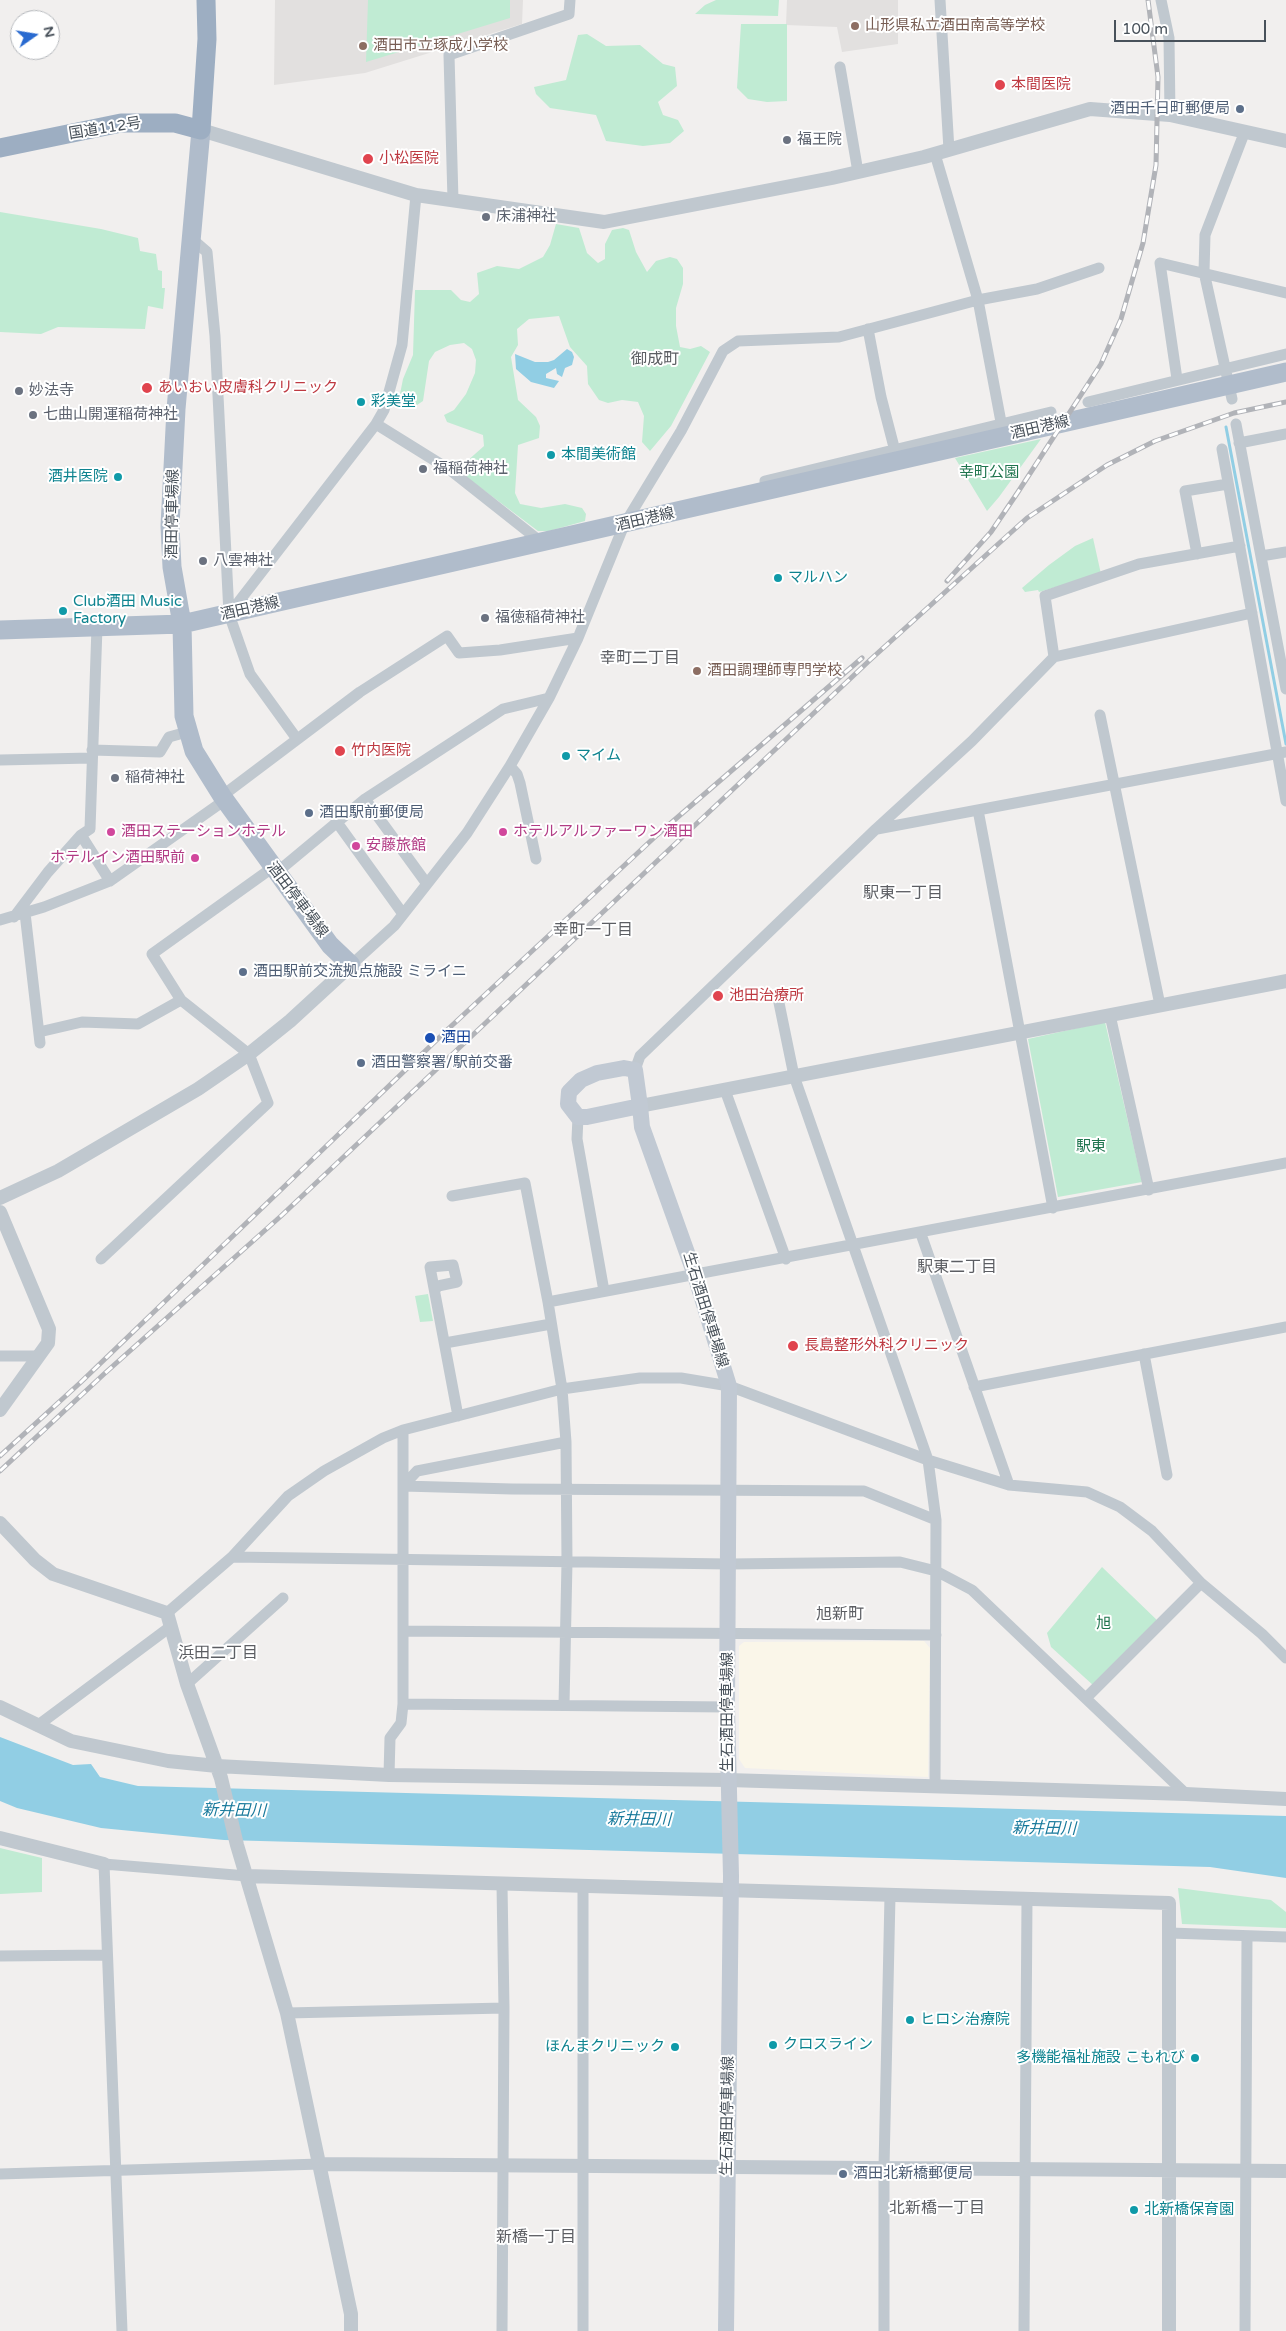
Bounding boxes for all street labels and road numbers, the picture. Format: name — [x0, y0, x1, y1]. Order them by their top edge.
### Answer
street label: 国道112号 — [67, 114, 143, 144]
street label: 酒田港線 — [1009, 412, 1071, 444]
street label: 酒田停車場線 — [163, 469, 183, 559]
street label: 酒田港線 — [614, 504, 676, 536]
street label: 酒田港線 — [219, 593, 281, 625]
street label: 酒田停車場線 — [263, 859, 331, 941]
street label: 生石酒田停車場線 — [679, 1250, 731, 1370]
street label: 生石酒田停車場線 — [719, 1652, 737, 1772]
street label: 生石酒田停車場線 — [718, 2056, 738, 2176]

